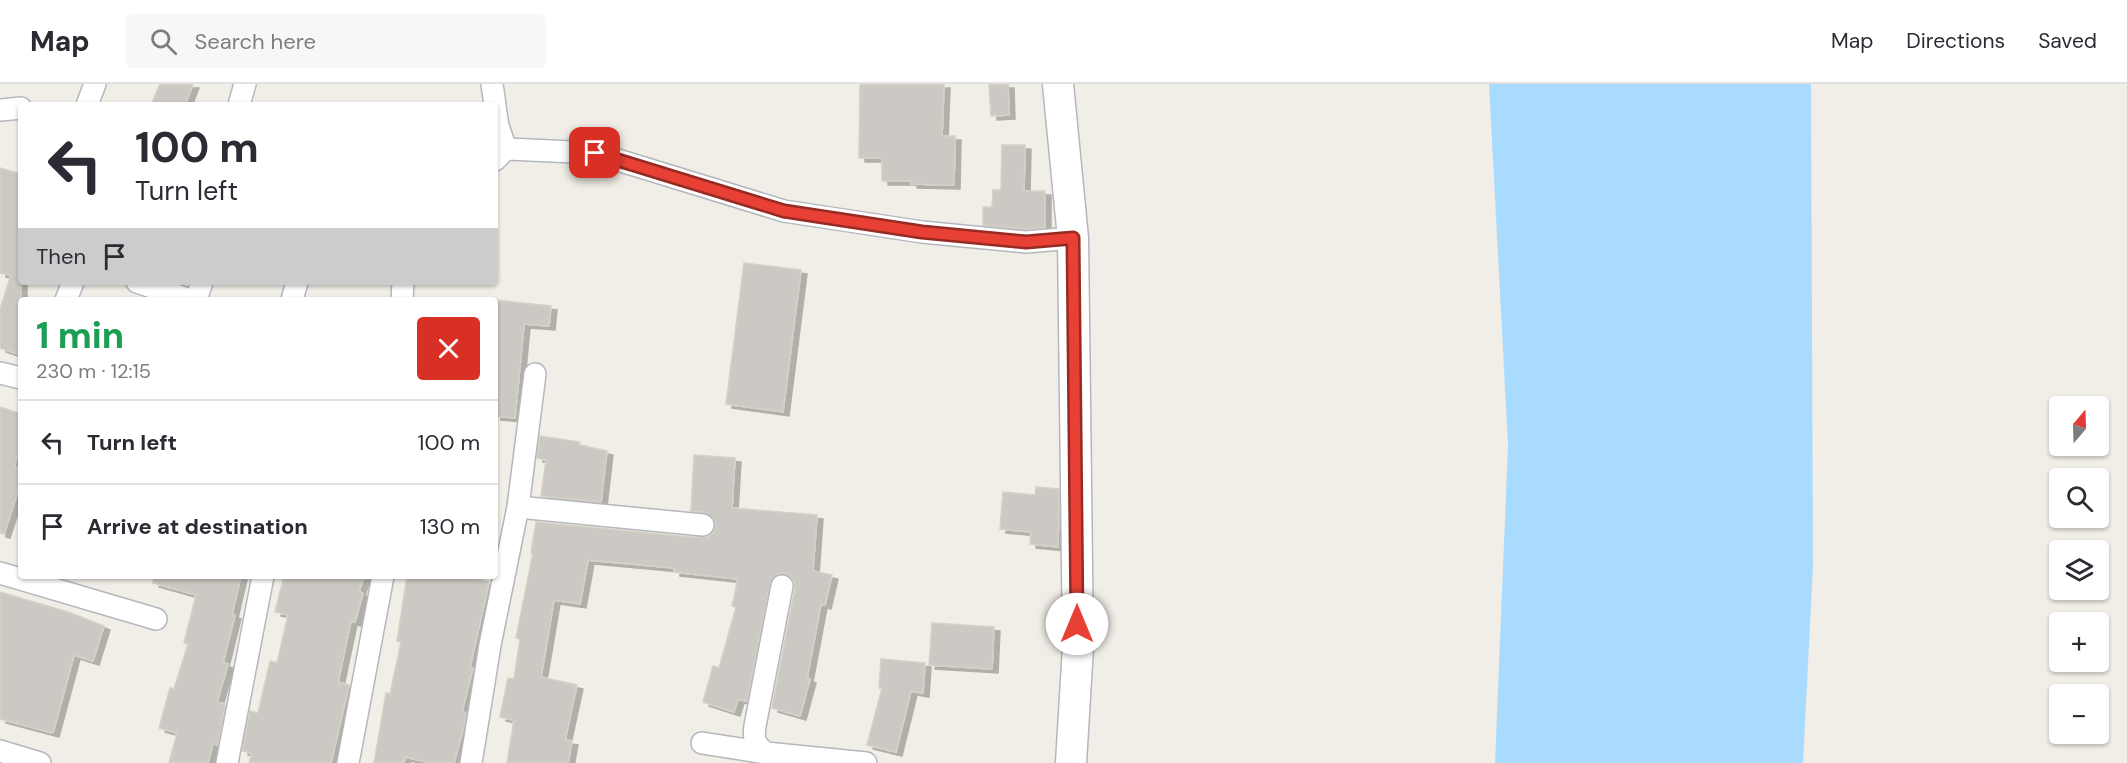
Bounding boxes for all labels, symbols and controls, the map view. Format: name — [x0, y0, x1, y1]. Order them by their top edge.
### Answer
search box — [126, 14, 546, 68]
text: Map — [30, 23, 90, 60]
icon: search — [147, 25, 180, 58]
text: Search here — [195, 27, 316, 56]
text: Map — [1831, 27, 1873, 55]
text: Directions — [1906, 27, 2005, 55]
text: Saved — [2038, 27, 2097, 55]
text: 100 m — [135, 120, 259, 175]
icon: left — [36, 126, 114, 204]
pin — [569, 127, 620, 178]
icon: arrive — [578, 136, 611, 169]
text: Turn left — [135, 173, 238, 208]
icon: arrive — [98, 240, 131, 273]
text: Then — [36, 242, 86, 271]
text: 1 min — [36, 312, 124, 359]
button: close — [417, 317, 480, 380]
text: 230 m · 12:15 — [36, 358, 151, 384]
north arrow — [2049, 396, 2109, 456]
map controls — [2049, 396, 2109, 744]
icon: left — [36, 426, 69, 459]
text: Turn left — [87, 428, 177, 457]
text: 100 m — [418, 428, 480, 457]
button: search — [2049, 468, 2109, 528]
icon: arrive — [36, 510, 69, 543]
text: Arrive at destination — [87, 512, 308, 541]
text: 130 m — [420, 512, 480, 541]
button: layers — [2049, 540, 2109, 600]
position arrow — [1045, 592, 1109, 656]
button: + — [2049, 612, 2109, 672]
button: − — [2049, 684, 2109, 744]

